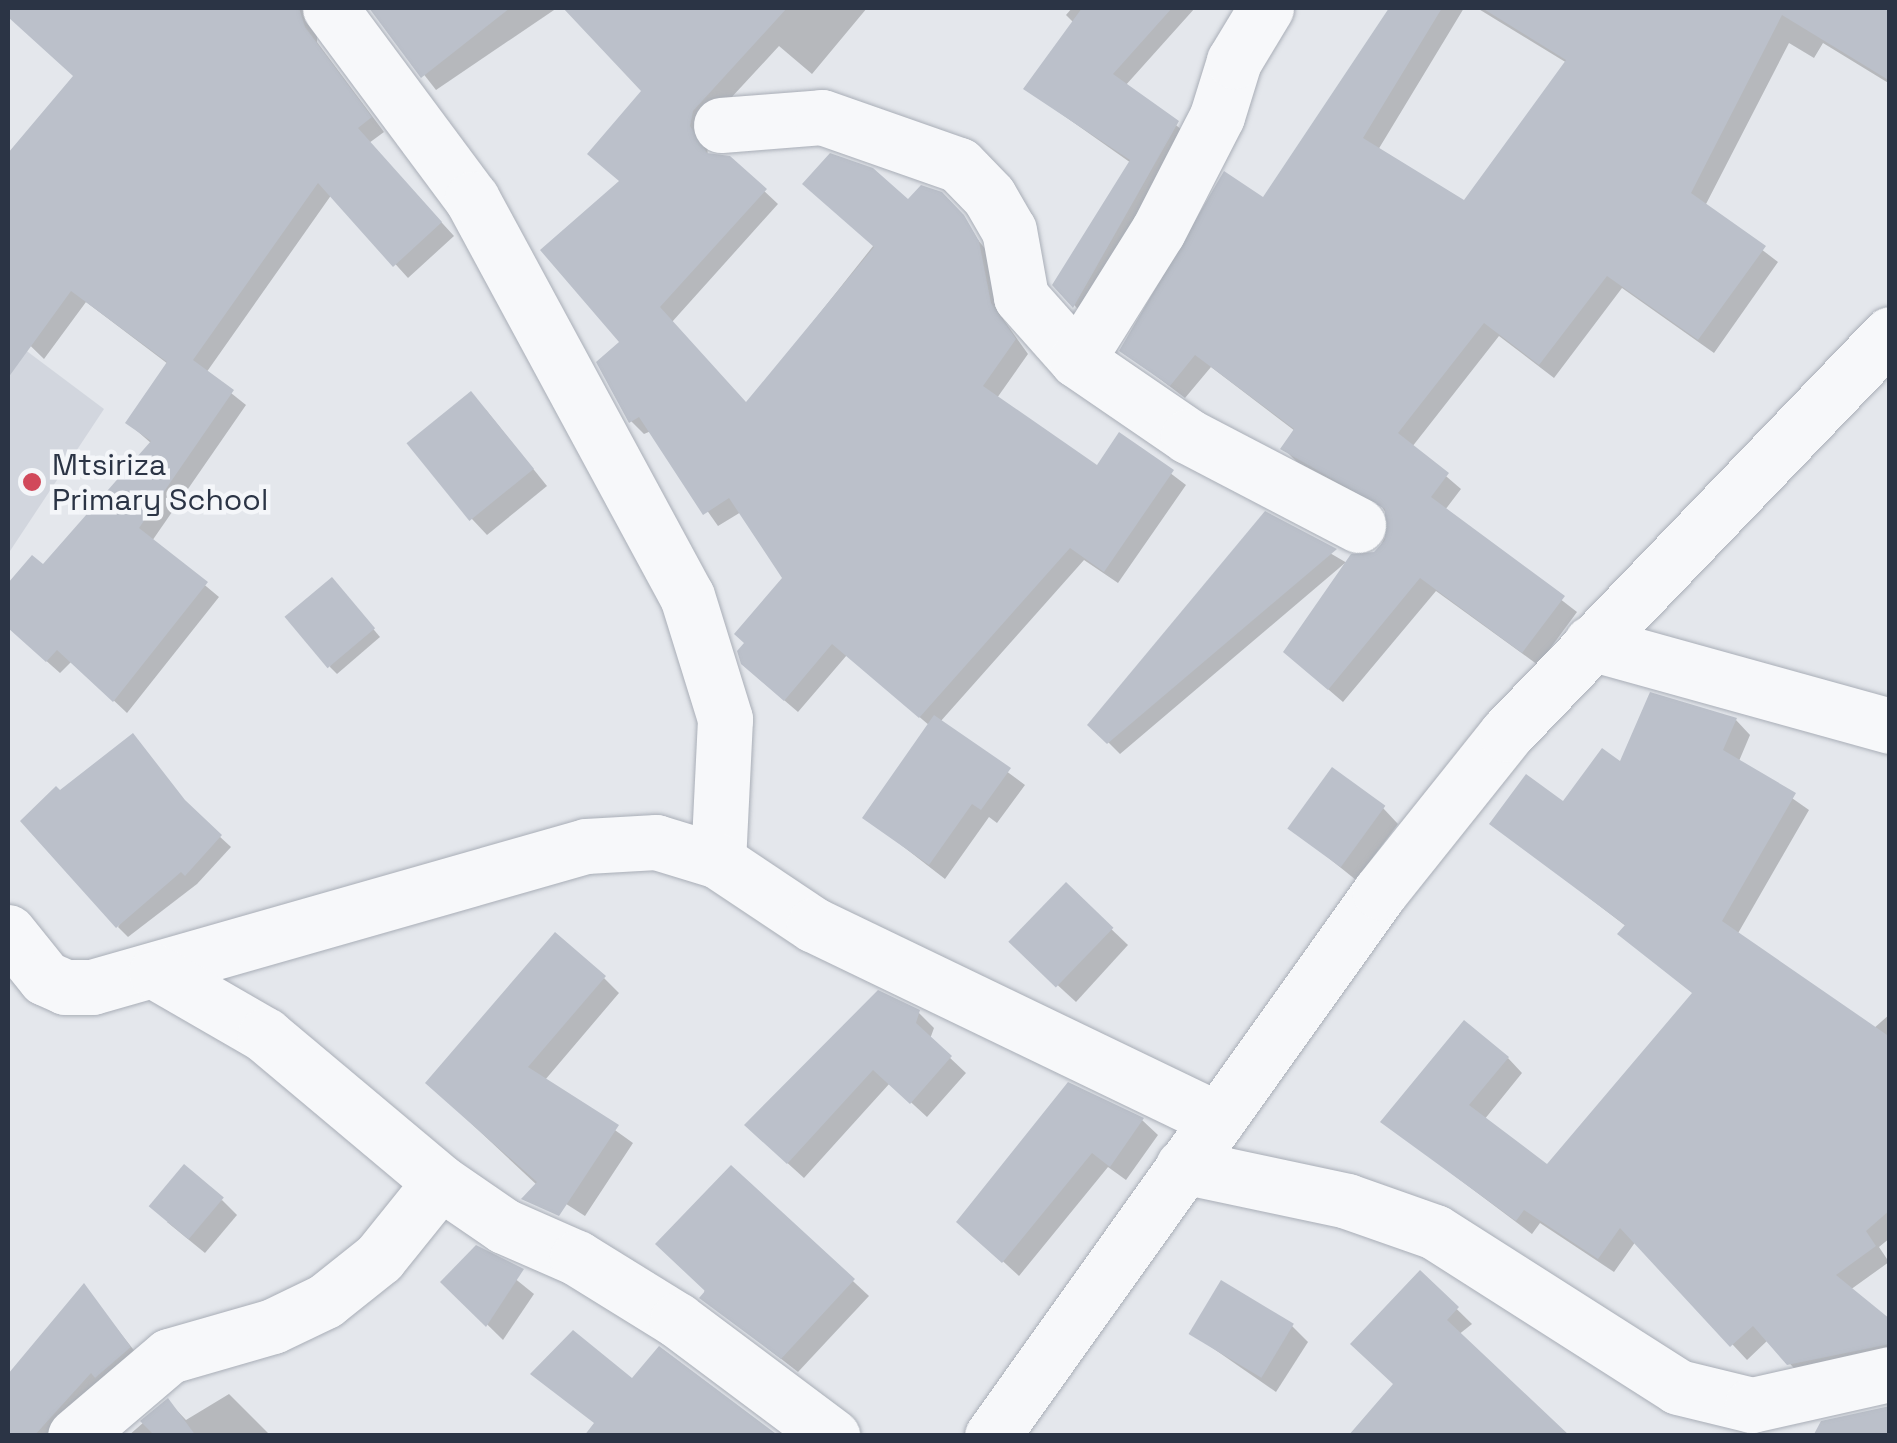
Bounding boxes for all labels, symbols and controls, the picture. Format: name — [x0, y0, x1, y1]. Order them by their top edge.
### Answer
place label: Mtsiriza Primary School — [52, 447, 268, 518]
marker: Mtsiriza Primary School — [21, 471, 43, 493]

